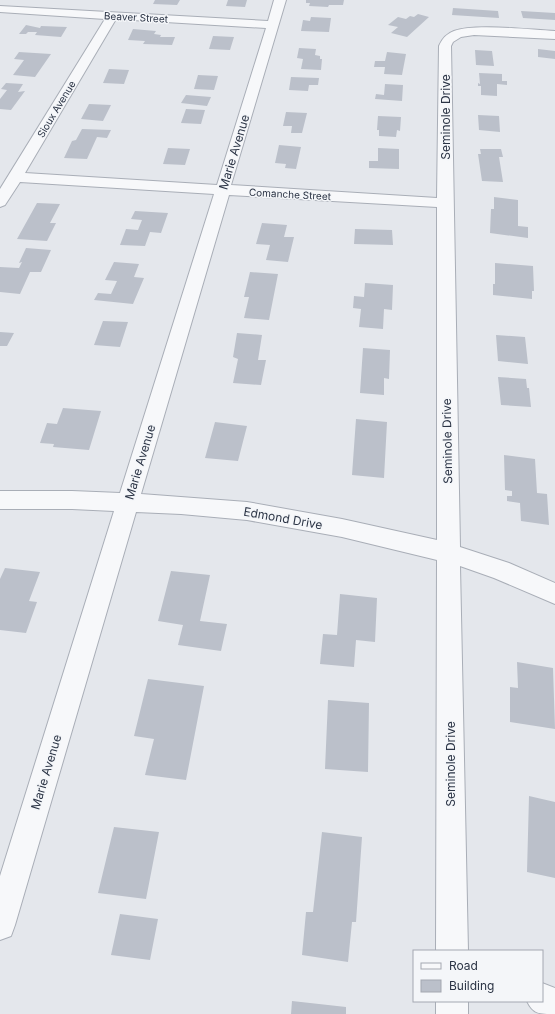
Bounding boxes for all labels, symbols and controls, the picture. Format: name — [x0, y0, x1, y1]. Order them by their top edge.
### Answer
street label: Beaver Street — [104, 9, 169, 25]
street label: Seminole Drive — [438, 74, 453, 160]
street label: Sioux Avenue — [34, 78, 78, 140]
street label: Marie Avenue — [215, 113, 253, 191]
street label: Comanche Street — [249, 186, 332, 202]
street label: Seminole Drive — [439, 398, 455, 484]
street label: Marie Avenue — [121, 423, 159, 501]
street label: Edmond Drive — [242, 504, 324, 532]
street label: Seminole Drive — [443, 721, 458, 807]
street label: Marie Avenue — [27, 733, 65, 811]
legend — [413, 950, 543, 1002]
text: Road — [449, 958, 478, 973]
text: Building — [449, 978, 494, 993]

